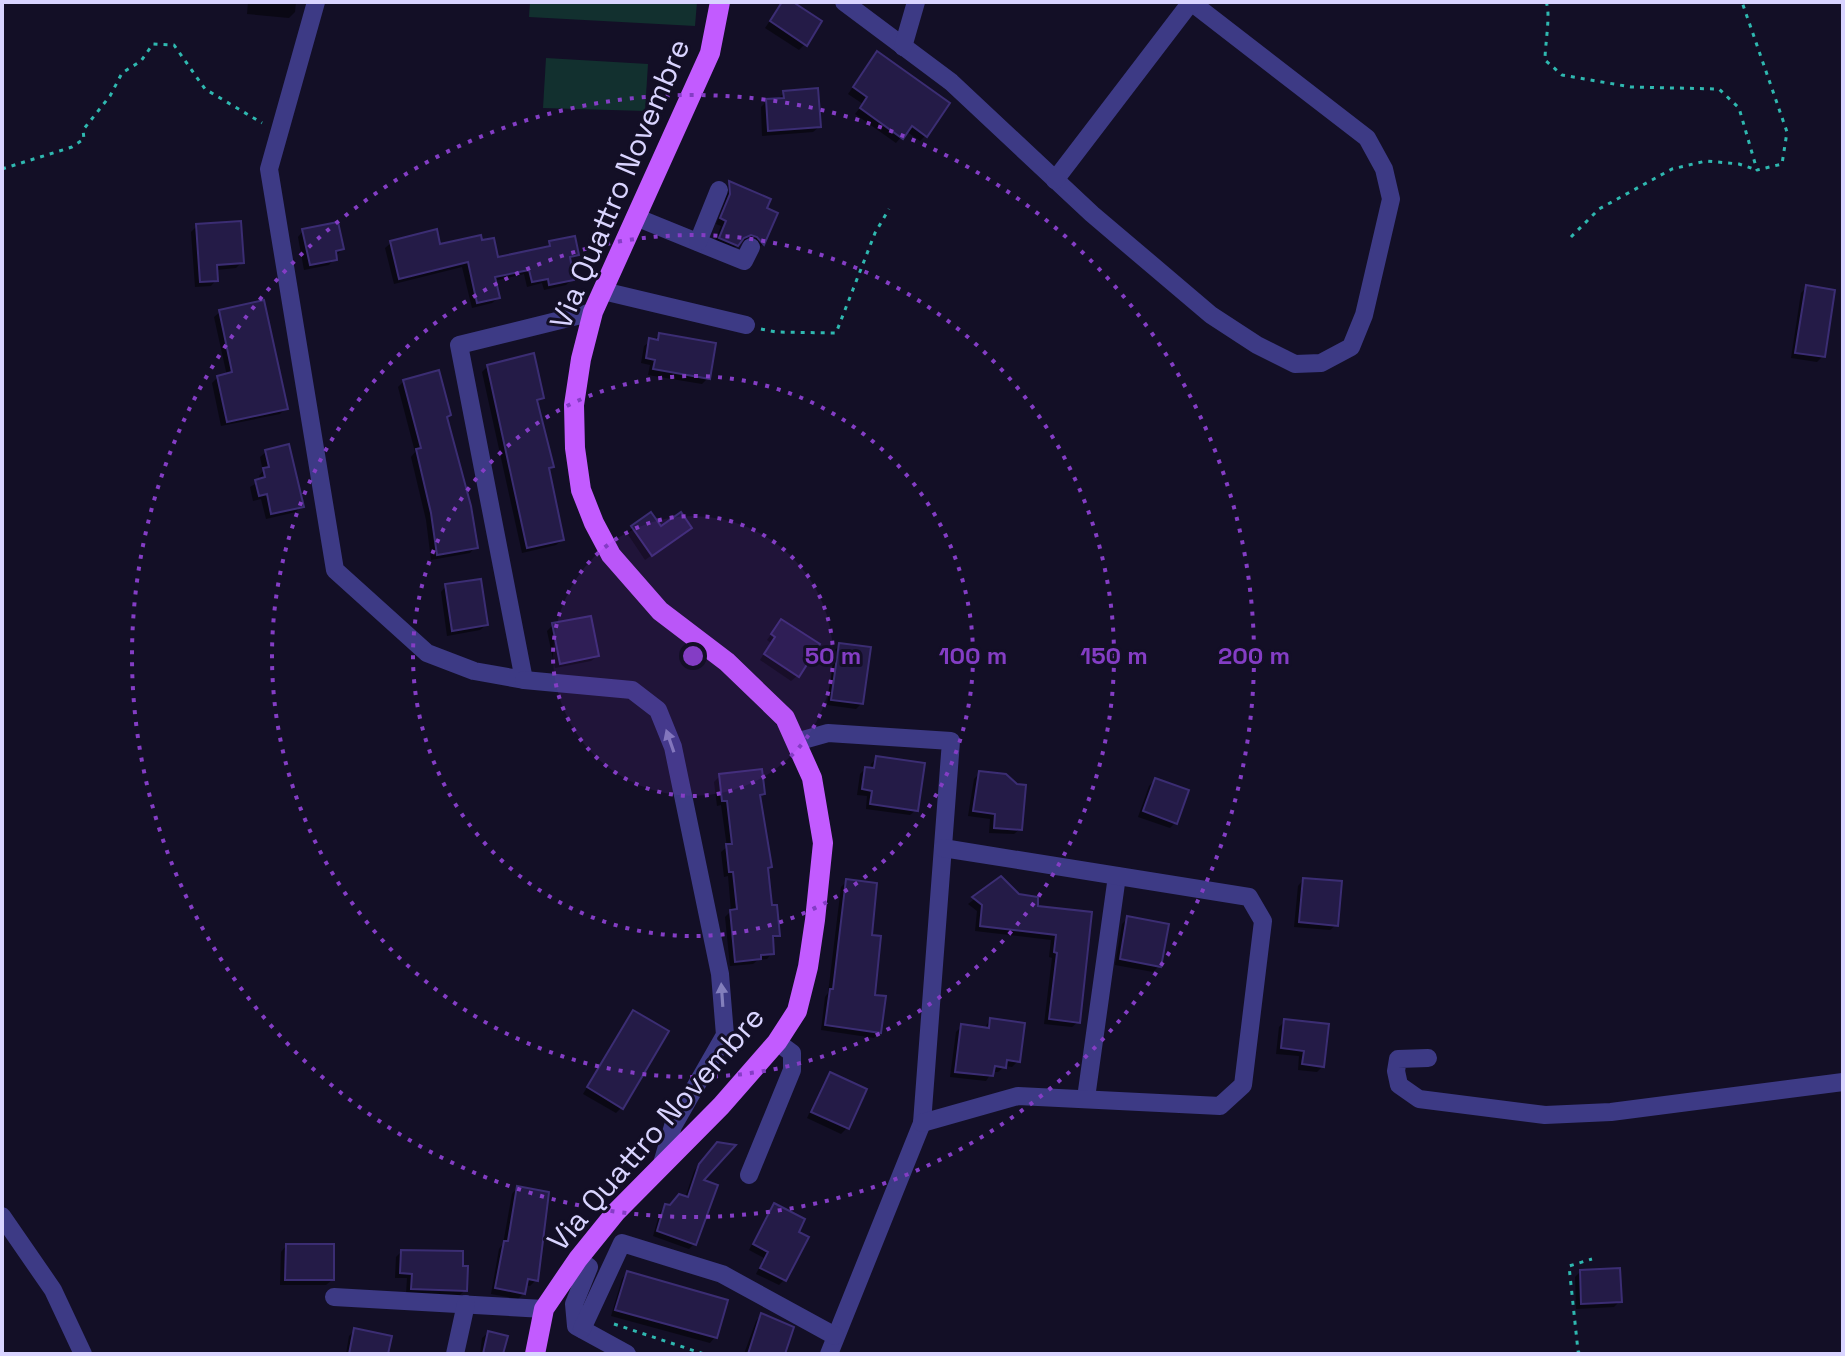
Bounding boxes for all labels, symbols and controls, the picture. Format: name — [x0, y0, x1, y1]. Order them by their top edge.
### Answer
street label: Via Quattro Novembre — [541, 33, 698, 335]
text: 50 m — [805, 640, 861, 671]
text: 100 m — [939, 640, 1007, 671]
text: 150 m — [1080, 640, 1148, 671]
text: 200 m — [1218, 640, 1290, 671]
centre of rings — [679, 642, 707, 670]
one-way arrow — [663, 729, 675, 753]
one-way arrow — [715, 982, 728, 1007]
street label: Via Quattro Novembre — [539, 998, 773, 1259]

